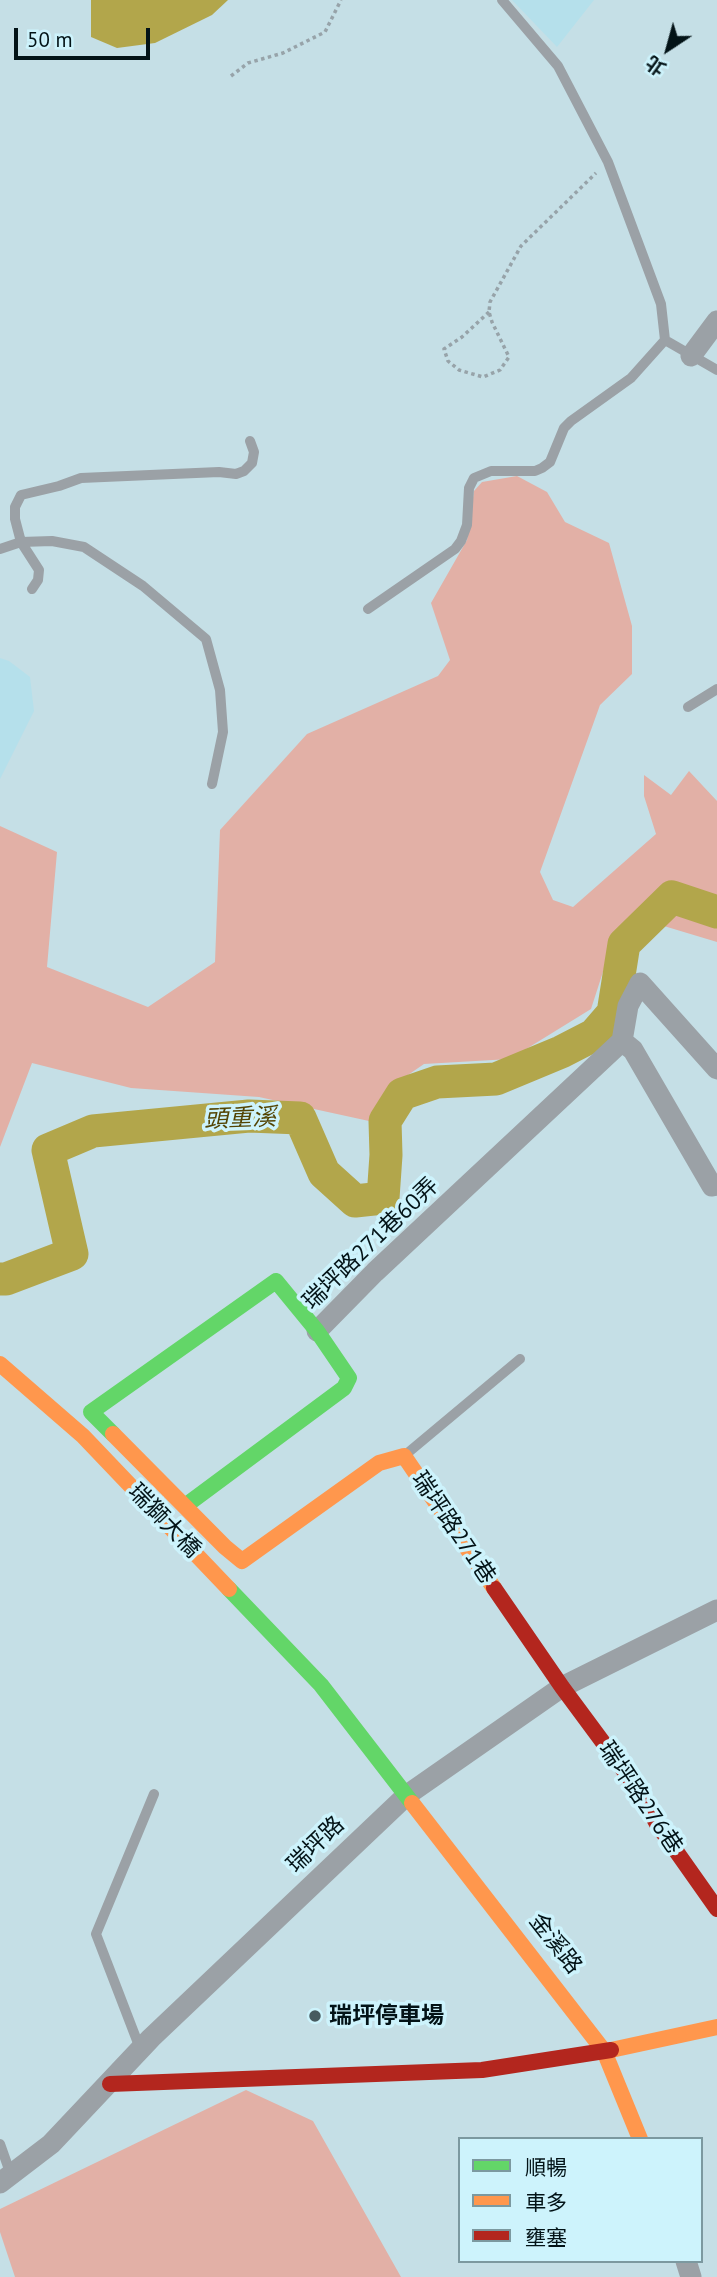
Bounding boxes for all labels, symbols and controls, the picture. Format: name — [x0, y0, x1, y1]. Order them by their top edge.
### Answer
scale bar — [18, 14, 154, 58]
north arrow — [633, 14, 703, 84]
text: 50 m — [27, 26, 73, 53]
text: 北 — [641, 51, 670, 81]
water label: 頭重溪 — [204, 1103, 276, 1135]
street label: 瑞坪路271巷60弄 — [298, 1172, 444, 1316]
street label: 瑞坪路271巷 — [405, 1467, 501, 1589]
street label: 瑞獅大橋 — [122, 1478, 206, 1564]
street label: 瑞坪路276巷 — [592, 1737, 688, 1859]
street label: 瑞坪路 — [282, 1811, 350, 1879]
street label: 金溪路 — [523, 1908, 587, 1980]
place label: 瑞坪停車場 — [329, 2002, 444, 2030]
marker: 瑞坪停車場 — [307, 2008, 323, 2024]
legend — [458, 2137, 703, 2263]
text: 順暢 — [525, 2154, 567, 2181]
text: 車多 — [525, 2189, 567, 2216]
text: 壅塞 — [525, 2224, 567, 2251]

